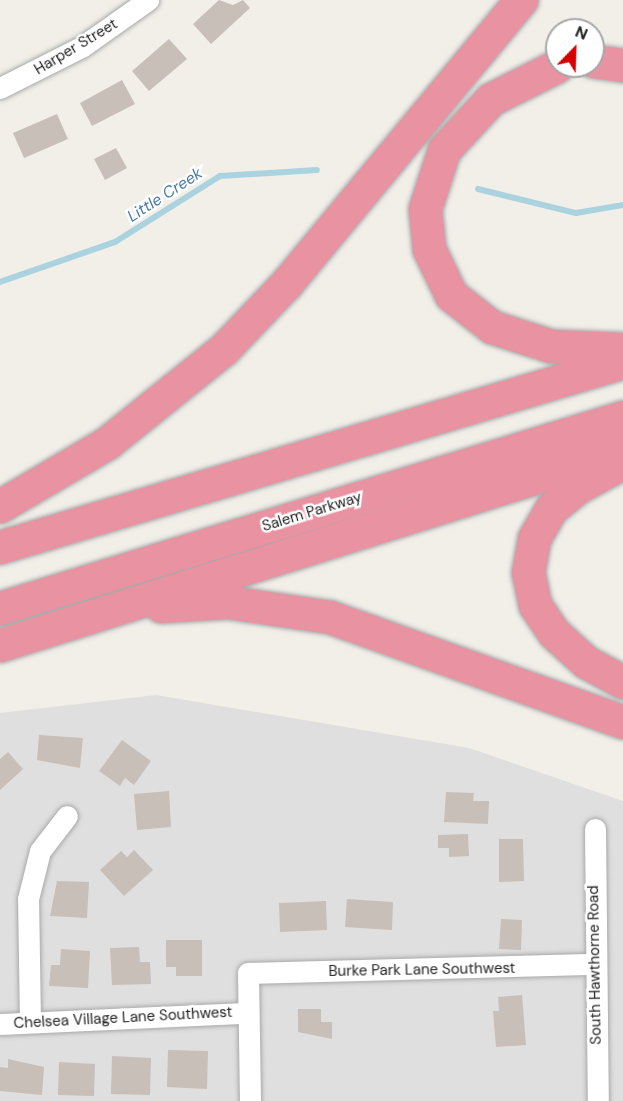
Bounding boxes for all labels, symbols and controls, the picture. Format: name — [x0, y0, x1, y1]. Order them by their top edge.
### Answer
street label: Harper Street — [31, 15, 121, 79]
north arrow — [545, 18, 605, 78]
text: N — [572, 21, 591, 45]
water label: Little Creek — [124, 164, 206, 226]
street label: Salem Parkway — [260, 488, 364, 536]
street label: South Hawthorne Road — [585, 885, 605, 1045]
street label: Burke Park Lane Southwest — [328, 959, 516, 981]
street label: Chelsea Village Lane Southwest — [13, 1003, 233, 1033]

